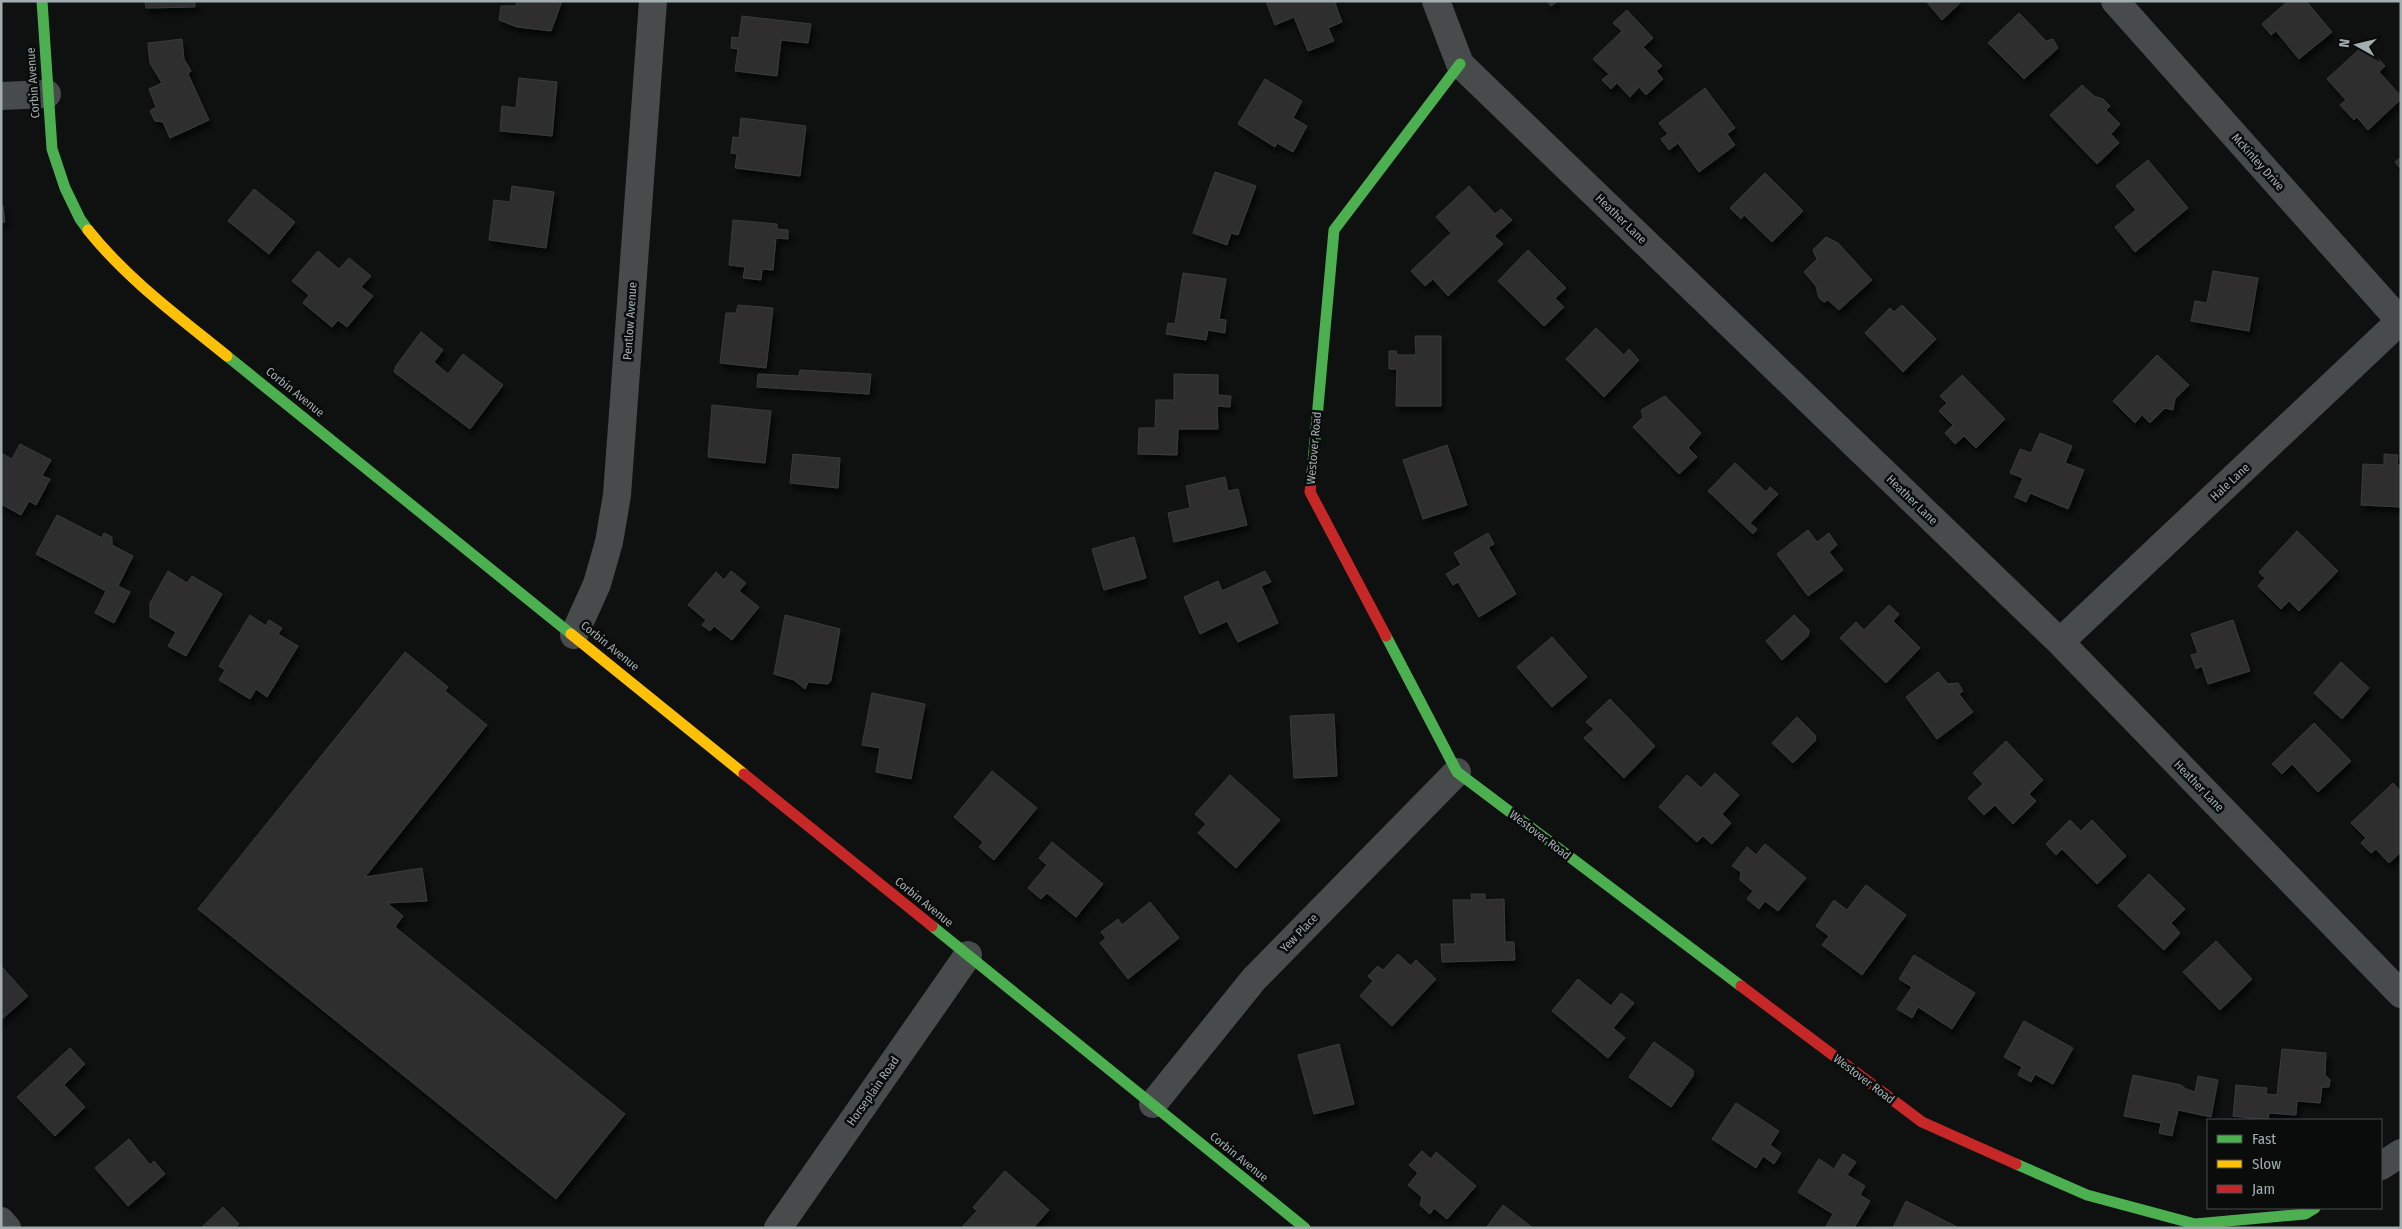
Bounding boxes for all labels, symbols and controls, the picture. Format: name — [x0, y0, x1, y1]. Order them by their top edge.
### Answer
north arrow — [2332, 20, 2382, 70]
text: N — [2336, 38, 2354, 49]
street label: Corbin Avenue — [24, 47, 42, 119]
street label: McKinley Drive — [2229, 131, 2287, 193]
street label: Heather Lane — [1593, 191, 1649, 247]
street label: Pentlow Avenue — [620, 281, 640, 360]
street label: Corbin Avenue — [263, 364, 327, 420]
street label: Westover Road — [1304, 411, 1324, 485]
street label: Hale Lane — [2208, 460, 2252, 504]
street label: Heather Lane — [1884, 472, 1940, 528]
street label: Corbin Avenue — [578, 618, 642, 674]
street label: Heather Lane — [2171, 758, 2227, 814]
street label: Westover Road — [1507, 807, 1573, 863]
street label: Corbin Avenue — [892, 874, 956, 930]
street label: Yew Place — [1277, 911, 1321, 955]
street label: Westover Road — [1831, 1051, 1897, 1107]
street label: Horseplain Road — [844, 1054, 902, 1128]
legend — [2207, 1119, 2382, 1209]
street label: Corbin Avenue — [1207, 1129, 1271, 1185]
text: Fast — [2252, 1130, 2276, 1148]
text: Slow — [2252, 1155, 2281, 1173]
text: Jam — [2252, 1180, 2275, 1198]

